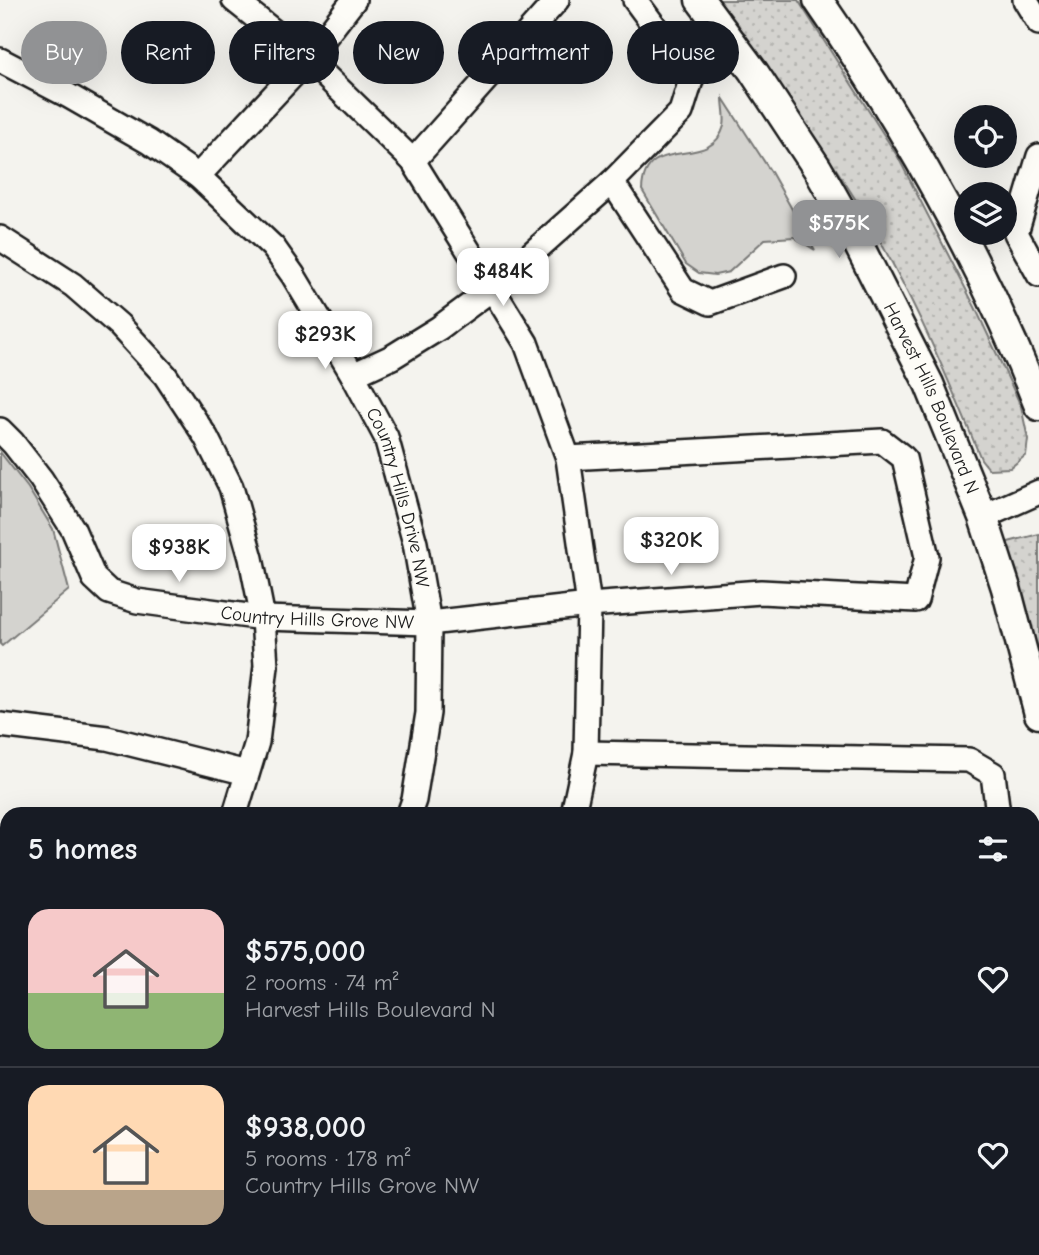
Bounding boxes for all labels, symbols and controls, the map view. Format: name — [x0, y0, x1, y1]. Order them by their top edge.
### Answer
chip: Buy — [21, 21, 107, 84]
chip: Rent — [121, 21, 215, 84]
chip: Filters — [229, 21, 339, 84]
chip: New — [353, 21, 444, 84]
chip: Apartment — [458, 21, 613, 84]
chip: House — [627, 21, 739, 84]
map controls — [954, 105, 1017, 245]
button: locate — [954, 105, 1017, 168]
button: layers — [954, 182, 1017, 245]
pin: $575K — [790, 201, 888, 260]
text: $575K — [808, 209, 870, 236]
pin: $484K — [454, 248, 552, 308]
text: $484K — [473, 257, 533, 284]
street label: Harvest Hills Boulevard N — [879, 299, 983, 497]
pin: $293K — [276, 312, 374, 371]
text: $293K — [294, 320, 356, 347]
street label: Country Hills Drive NW — [361, 404, 434, 590]
pin: $320K — [622, 518, 720, 577]
pin: $938K — [130, 524, 228, 584]
text: $320K — [640, 526, 702, 553]
text: $938K — [148, 533, 210, 560]
street label: Country Hills Grove NW — [219, 601, 415, 634]
icon: filters — [974, 830, 1012, 868]
text: 5 homes — [28, 832, 137, 867]
text: $575,000 — [245, 934, 366, 969]
icon: home — [84, 937, 168, 1021]
icon: heart — [974, 960, 1012, 998]
text: 2 rooms · 74 m² — [245, 969, 398, 996]
text: Harvest Hills Boulevard N — [245, 996, 496, 1023]
text: $938,000 — [245, 1110, 366, 1145]
icon: home — [84, 1113, 168, 1197]
icon: heart — [974, 1136, 1012, 1174]
text: 5 rooms · 178 m² — [245, 1145, 410, 1172]
text: Country Hills Grove NW — [245, 1172, 479, 1199]

